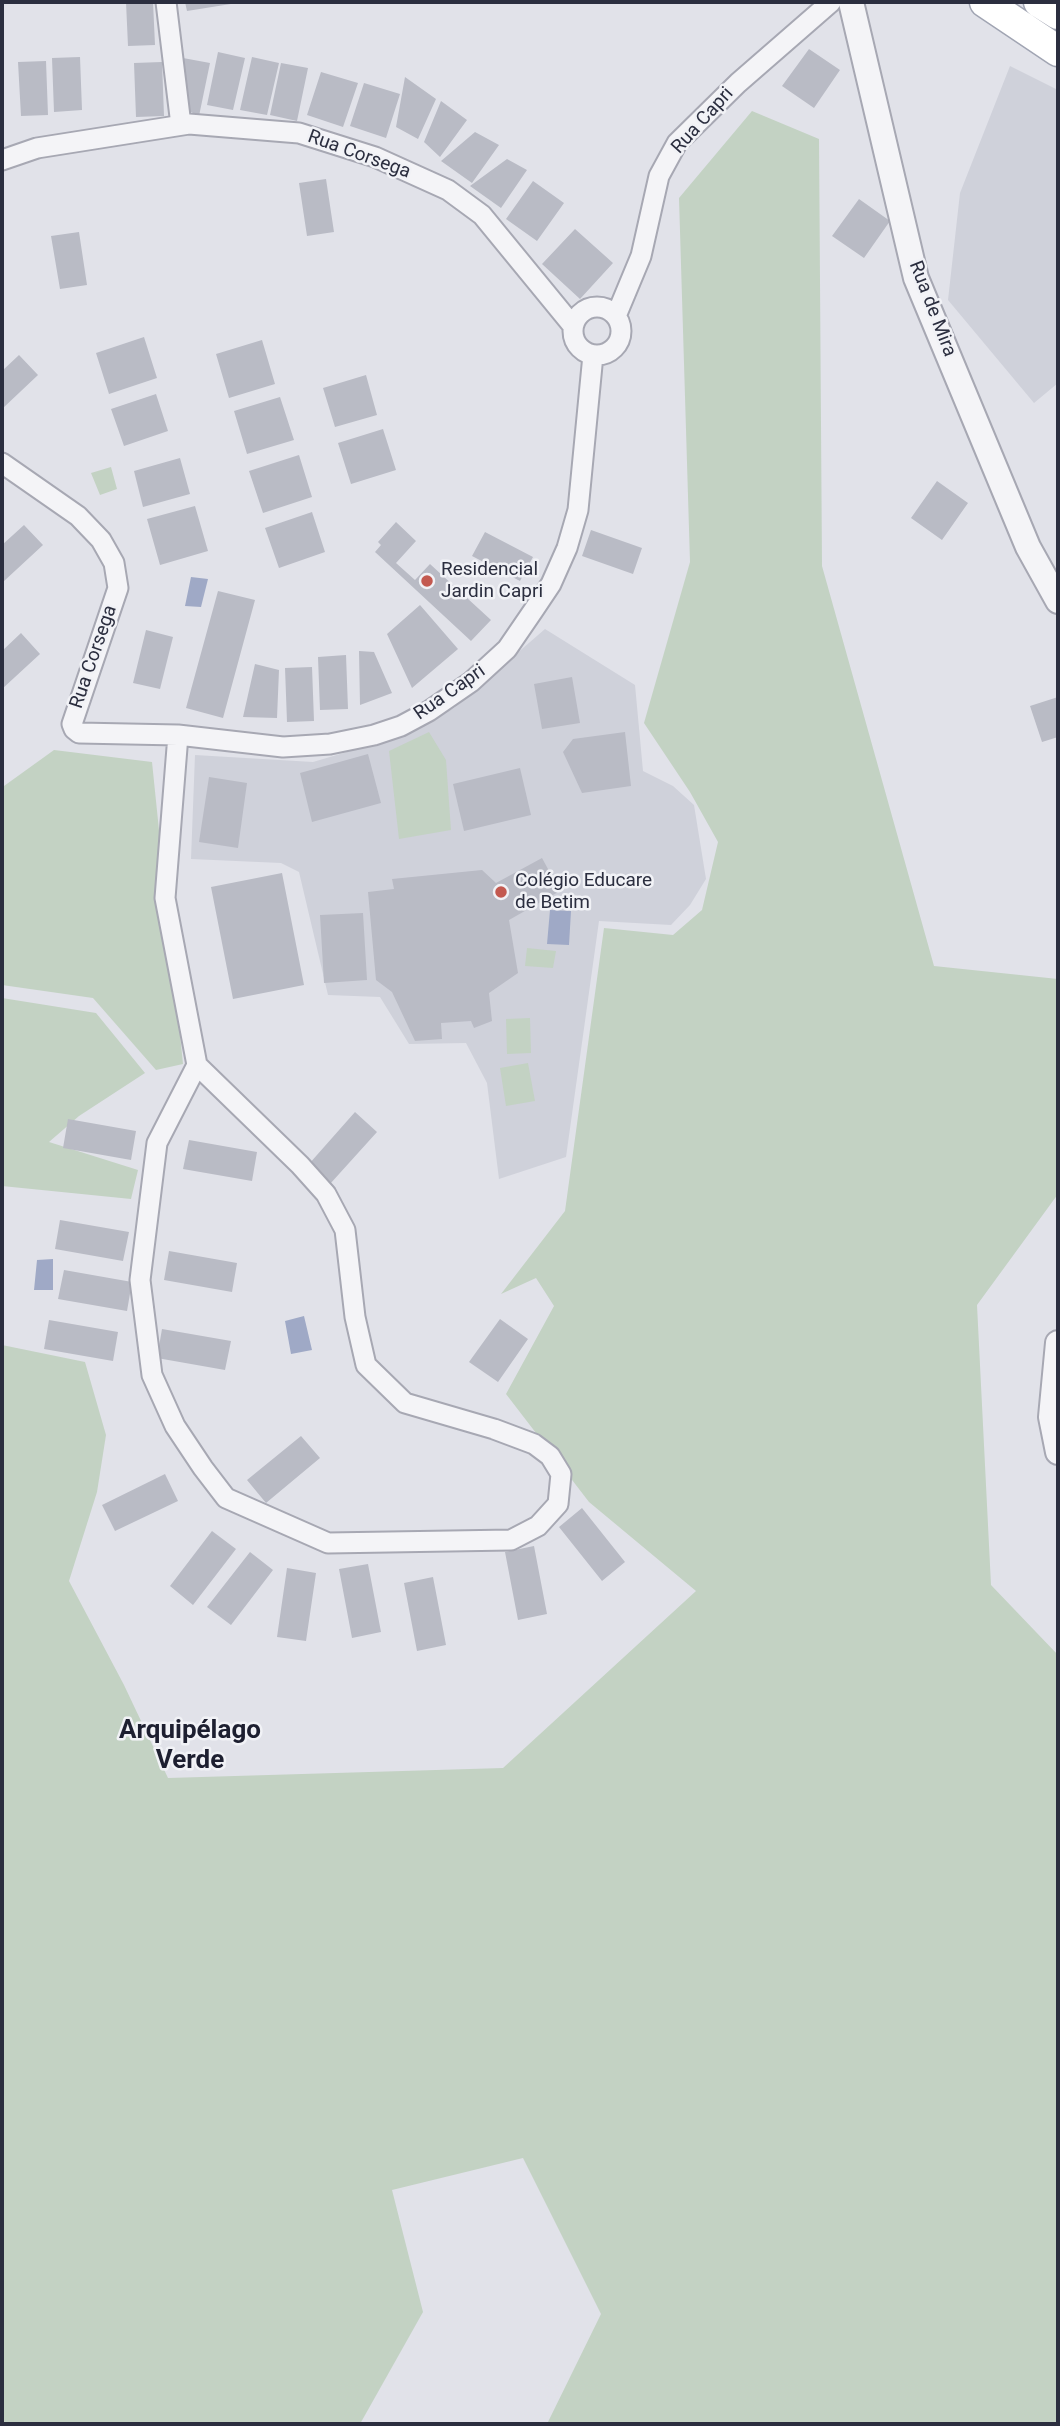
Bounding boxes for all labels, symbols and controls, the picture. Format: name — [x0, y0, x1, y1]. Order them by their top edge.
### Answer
street label: Rua Capri — [667, 83, 739, 159]
street label: Rua Corsega — [304, 126, 414, 184]
street label: Rua de Mira — [903, 258, 961, 360]
place label: Residencial Jardin Capri — [441, 559, 543, 603]
marker: Residencial Jardin Capri — [419, 573, 435, 589]
street label: Rua Corsega — [66, 602, 122, 712]
street label: Rua Capri — [410, 660, 490, 726]
place label: Colégio Educare de Betim — [515, 870, 652, 914]
marker: Colégio Educare de Betim — [493, 884, 509, 900]
district label: Arquipélago Verde — [119, 1715, 261, 1776]

